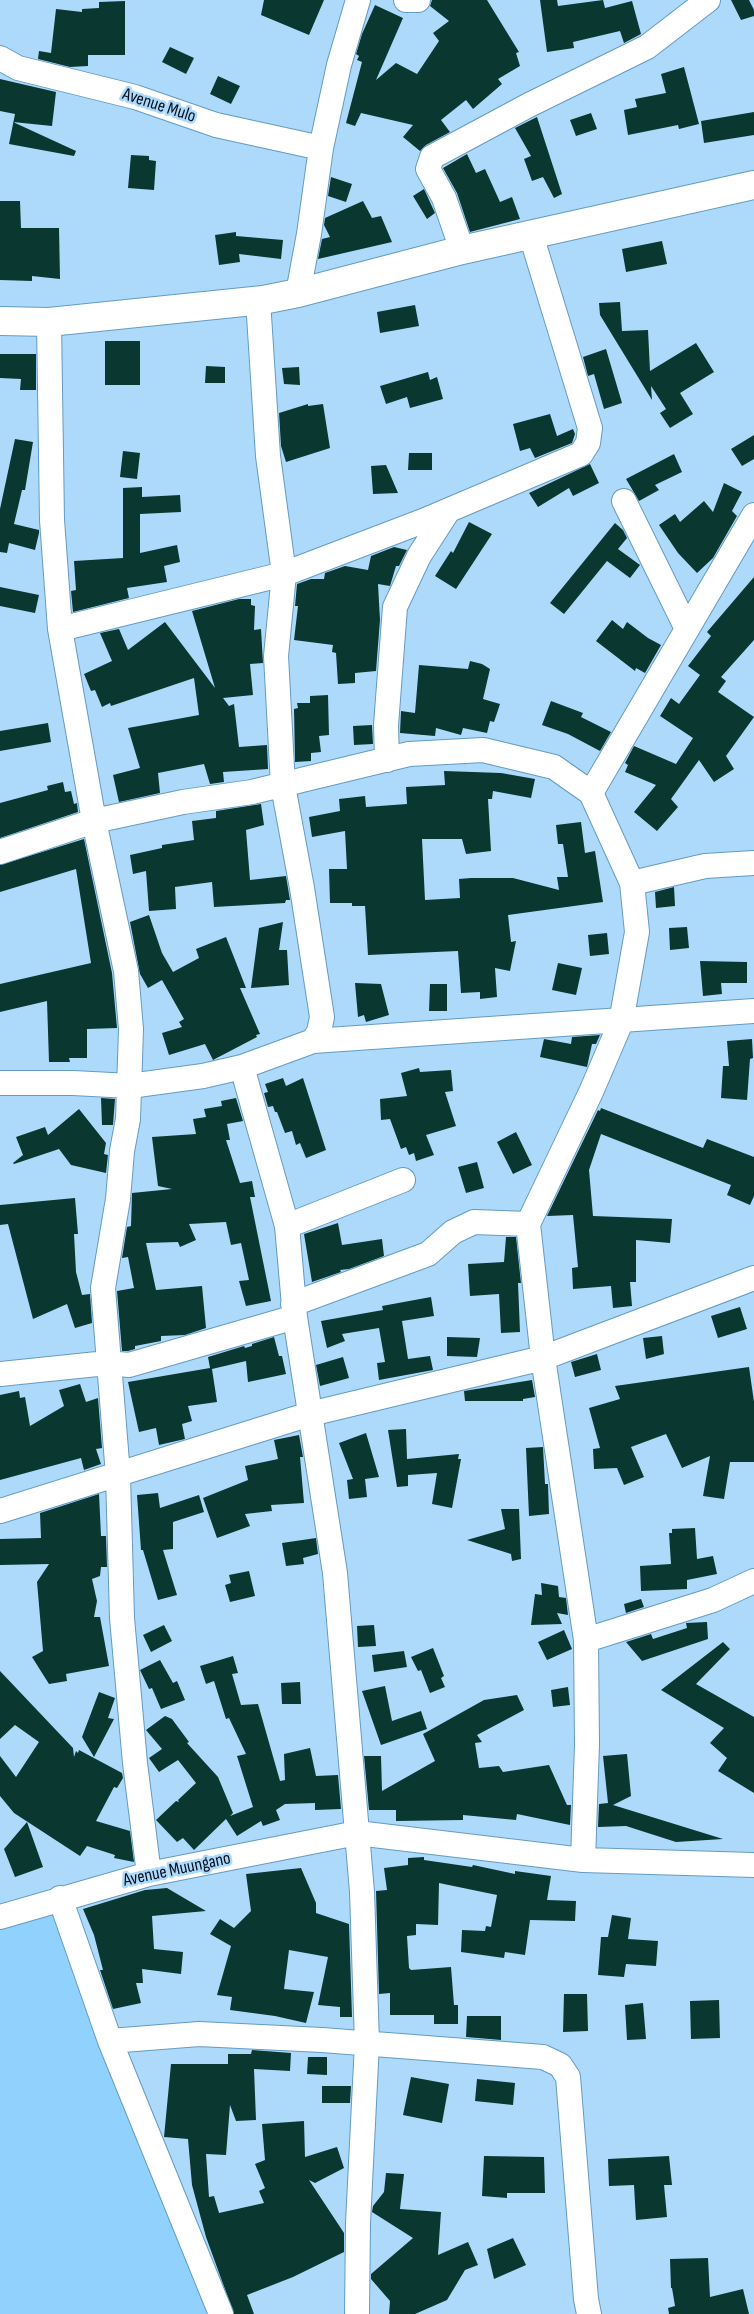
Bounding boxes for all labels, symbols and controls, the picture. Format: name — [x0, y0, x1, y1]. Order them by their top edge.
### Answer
street label: Avenue Mulo — [120, 84, 198, 128]
street label: Avenue Muungano — [121, 1848, 233, 1892]

